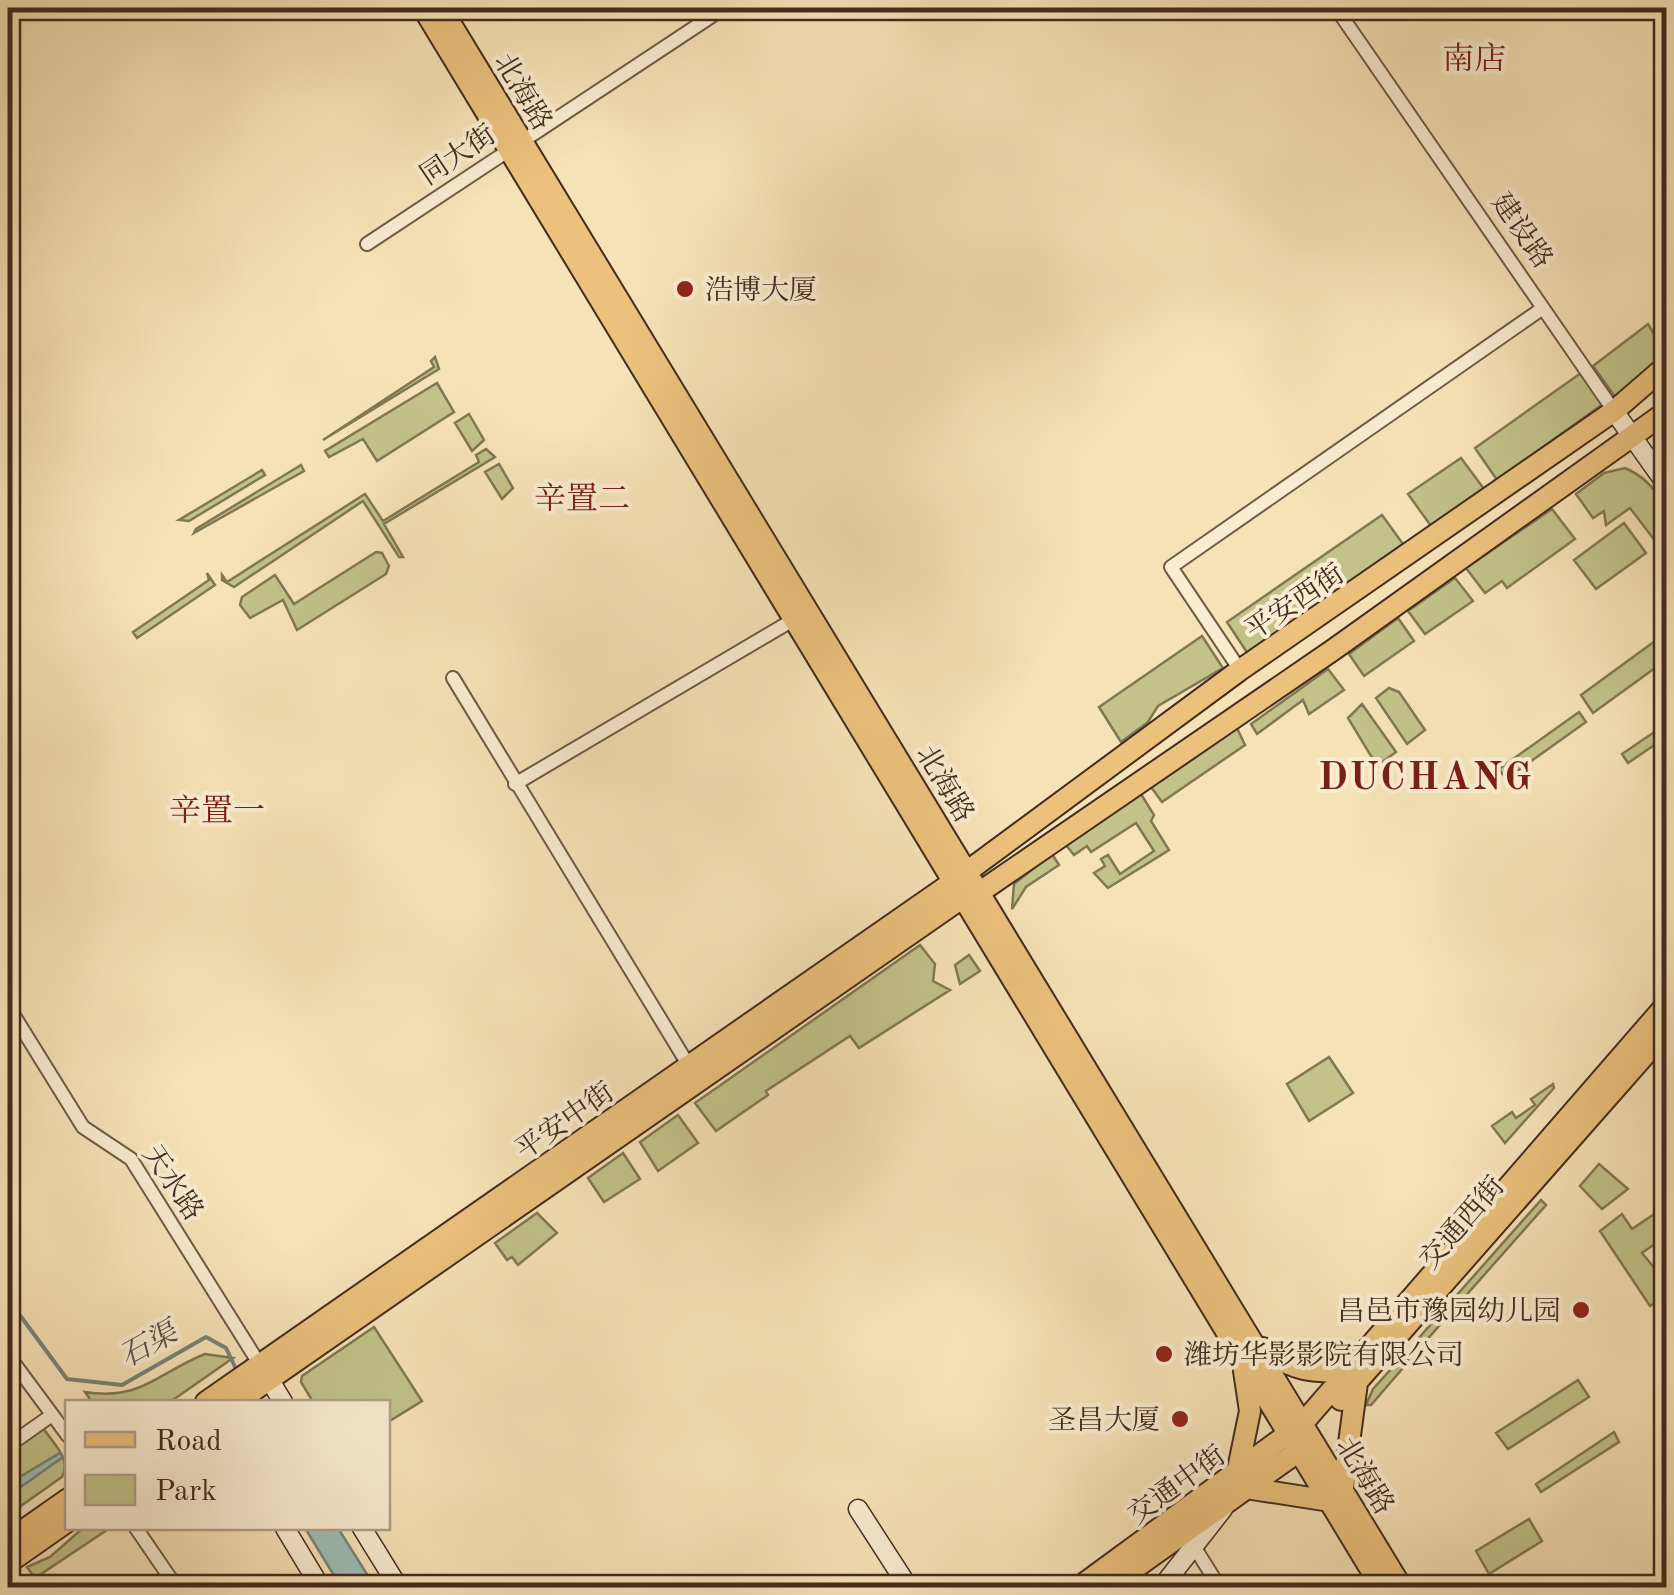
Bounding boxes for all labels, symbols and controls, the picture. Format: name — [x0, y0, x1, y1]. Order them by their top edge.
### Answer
district label: 南店 — [1442, 42, 1506, 77]
street label: 北海路 — [488, 48, 558, 136]
street label: 同大街 — [414, 119, 501, 192]
street label: 建设路 — [1485, 188, 1559, 274]
place label: 浩博大厦 — [705, 275, 817, 306]
marker: 浩博大厦 — [674, 278, 696, 300]
district label: 辛置二 — [534, 482, 630, 517]
street label: 平安西街 — [1240, 558, 1350, 646]
street label: 北海路 — [910, 740, 980, 828]
district label: DUCHANG — [1318, 760, 1534, 798]
district label: 辛置一 — [169, 794, 265, 829]
street label: 平安中街 — [510, 1076, 620, 1166]
street label: 天水路 — [136, 1139, 209, 1226]
street label: 交通西街 — [1414, 1171, 1511, 1275]
place label: 昌邑市豫园幼儿园 — [1337, 1296, 1561, 1327]
marker: 昌邑市豫园幼儿园 — [1570, 1299, 1592, 1321]
water label: 石渠 — [114, 1314, 186, 1373]
place label: 潍坊华影影院有限公司 — [1184, 1340, 1464, 1371]
marker: 潍坊华影影院有限公司 — [1153, 1343, 1175, 1365]
legend — [65, 1400, 390, 1530]
place label: 圣昌大厦 — [1048, 1405, 1160, 1436]
marker: 圣昌大厦 — [1169, 1408, 1191, 1430]
text: Road — [155, 1427, 222, 1457]
street label: 北海路 — [1330, 1432, 1400, 1520]
street label: 交通中街 — [1122, 1440, 1231, 1531]
text: Park — [155, 1477, 217, 1507]

